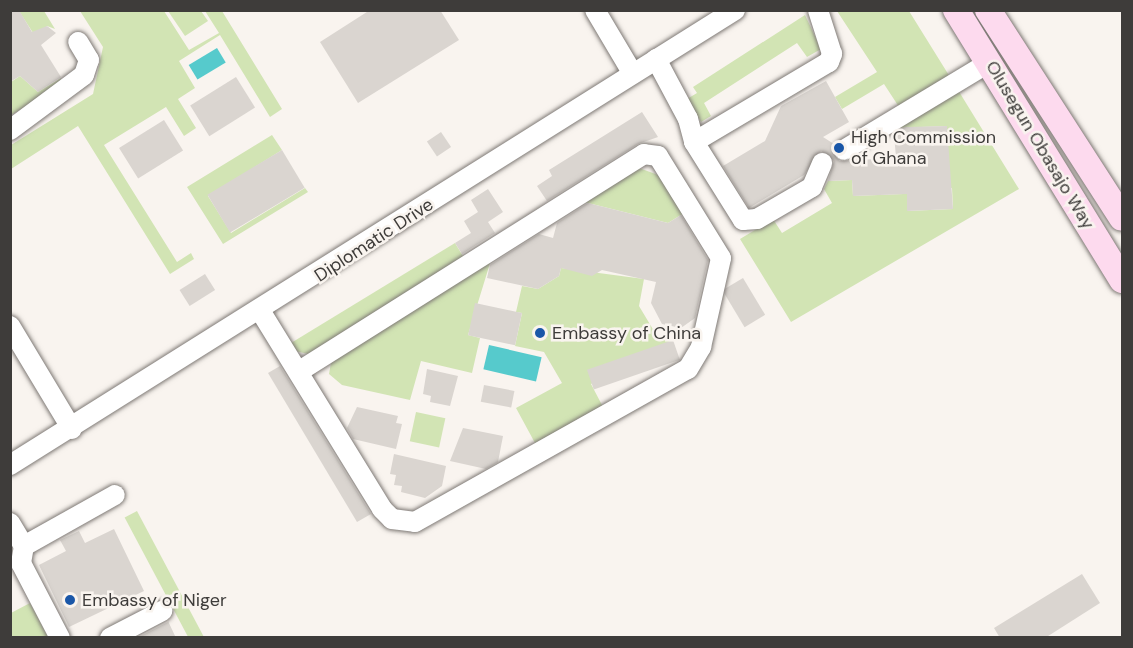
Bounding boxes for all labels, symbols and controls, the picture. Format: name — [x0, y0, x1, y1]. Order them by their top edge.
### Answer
street label: Olusegun Obasajo Way — [981, 57, 1099, 233]
place label: High Commission of Ghana — [851, 127, 996, 170]
marker: High Commission of Ghana — [832, 141, 846, 155]
street label: Diplomatic Drive — [311, 194, 437, 286]
place label: Embassy of China — [552, 322, 701, 344]
marker: Embassy of China — [533, 326, 547, 340]
place label: Embassy of Niger — [82, 589, 227, 611]
marker: Embassy of Niger — [63, 593, 77, 607]

